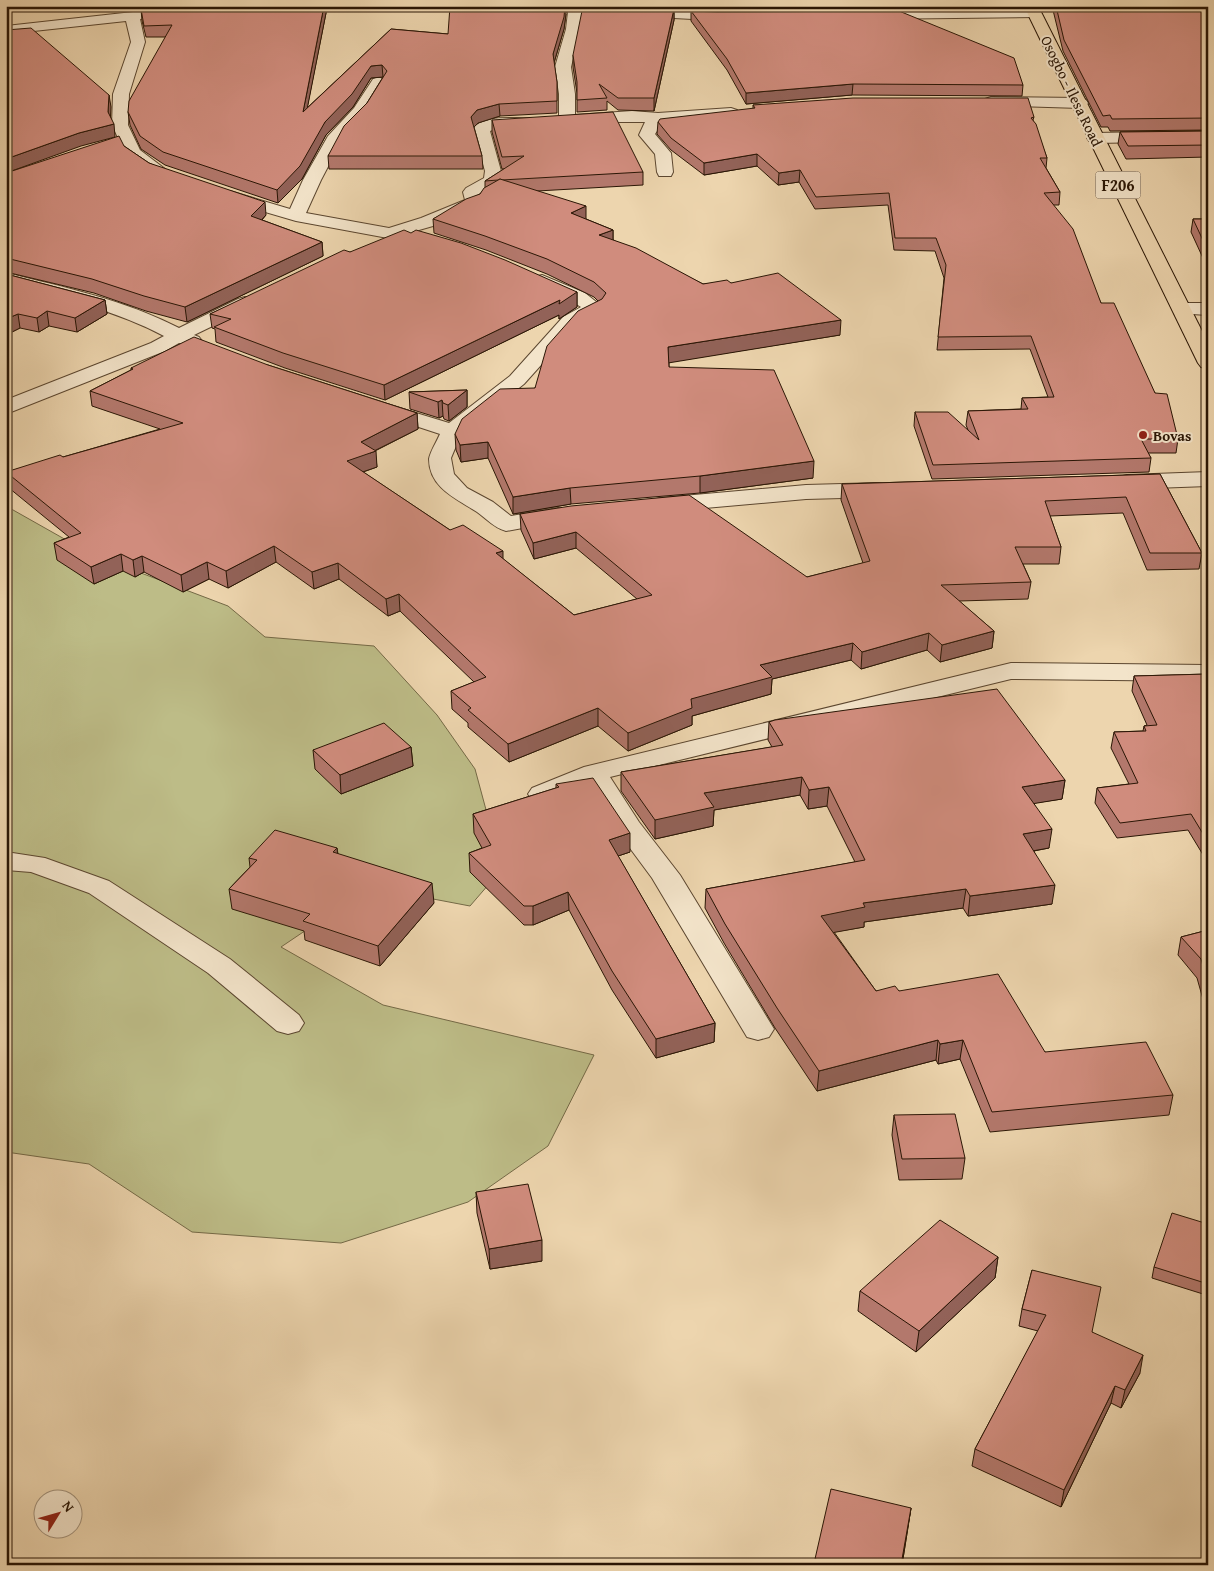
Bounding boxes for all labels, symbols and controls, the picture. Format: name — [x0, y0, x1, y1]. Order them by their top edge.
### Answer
street label: Osogbo - Ilesa Road — [1036, 32, 1108, 150]
road number: F206 — [1096, 172, 1140, 198]
place label: Bovas — [1153, 425, 1191, 446]
marker: Bovas — [1137, 429, 1149, 441]
north arrow — [32, 1488, 82, 1538]
text: N — [58, 1496, 80, 1516]

